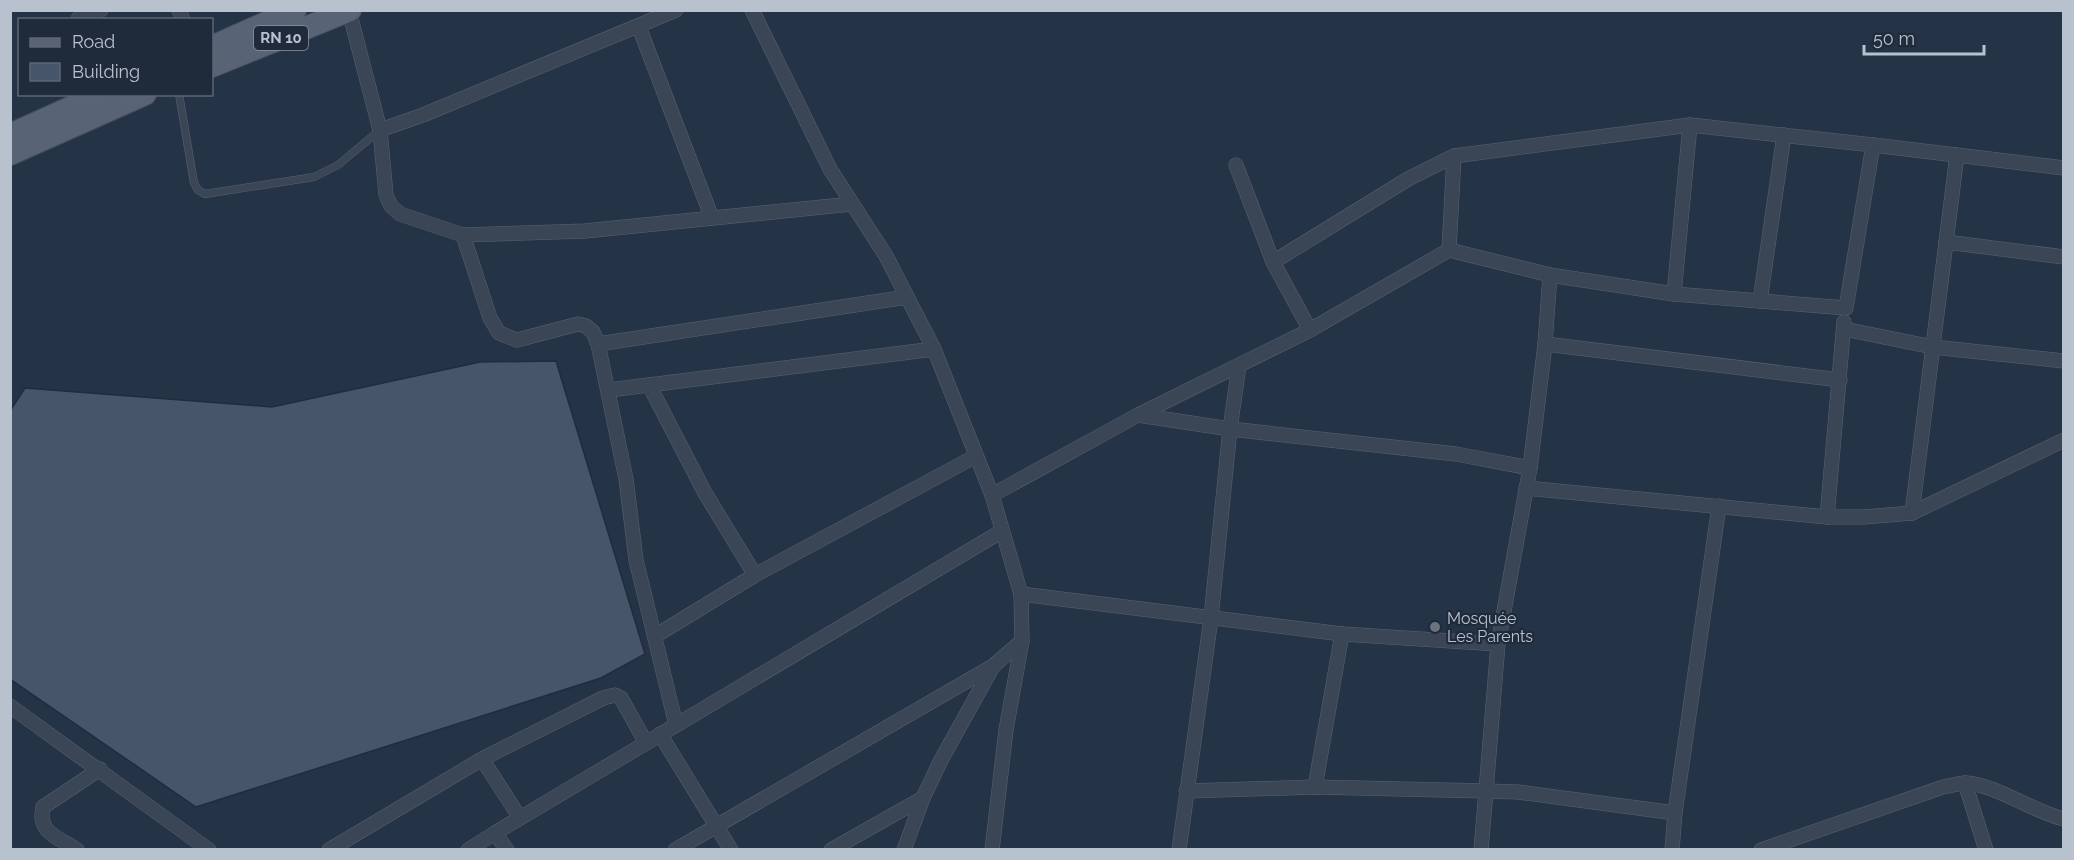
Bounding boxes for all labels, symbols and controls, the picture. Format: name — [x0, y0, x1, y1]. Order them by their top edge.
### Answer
legend — [18, 18, 213, 96]
scale bar — [1864, 18, 1984, 56]
road number: RN 10 — [254, 26, 308, 50]
text: 50 m — [1873, 28, 1915, 49]
text: Road — [72, 31, 115, 52]
text: Building — [72, 61, 140, 82]
place label: Mosquée Les Parents — [1447, 609, 1533, 646]
marker: Mosquée Les Parents — [1428, 620, 1442, 634]

